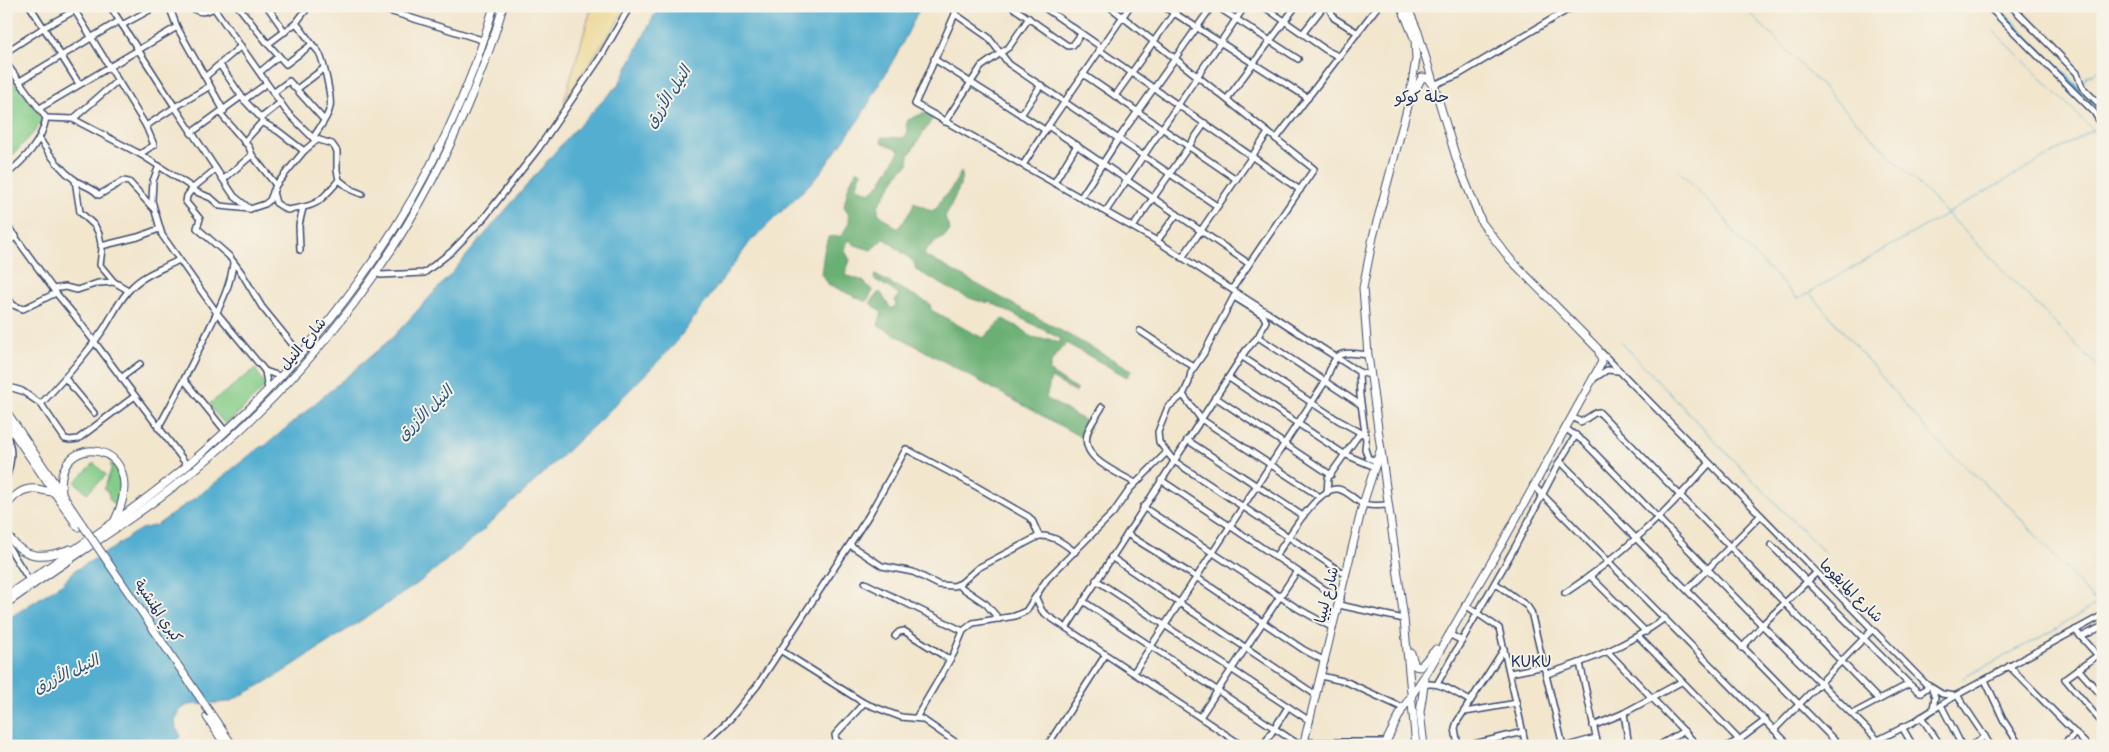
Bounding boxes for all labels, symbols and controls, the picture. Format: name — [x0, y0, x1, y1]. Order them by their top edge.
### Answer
water label: النيل الأزرق — [640, 60, 697, 132]
district label: حلة كوكو — [1394, 87, 1449, 107]
street label: شارع النيل — [275, 314, 331, 374]
water label: النيل الأزرق — [392, 379, 459, 445]
street label: شارع المايقوما — [1815, 555, 1887, 627]
street label: شارع ليبيا — [1311, 565, 1343, 625]
street label: كبري المنشية — [129, 576, 186, 647]
water label: النيل الأزرق — [30, 648, 104, 698]
district label: KUKU — [1511, 652, 1551, 672]

